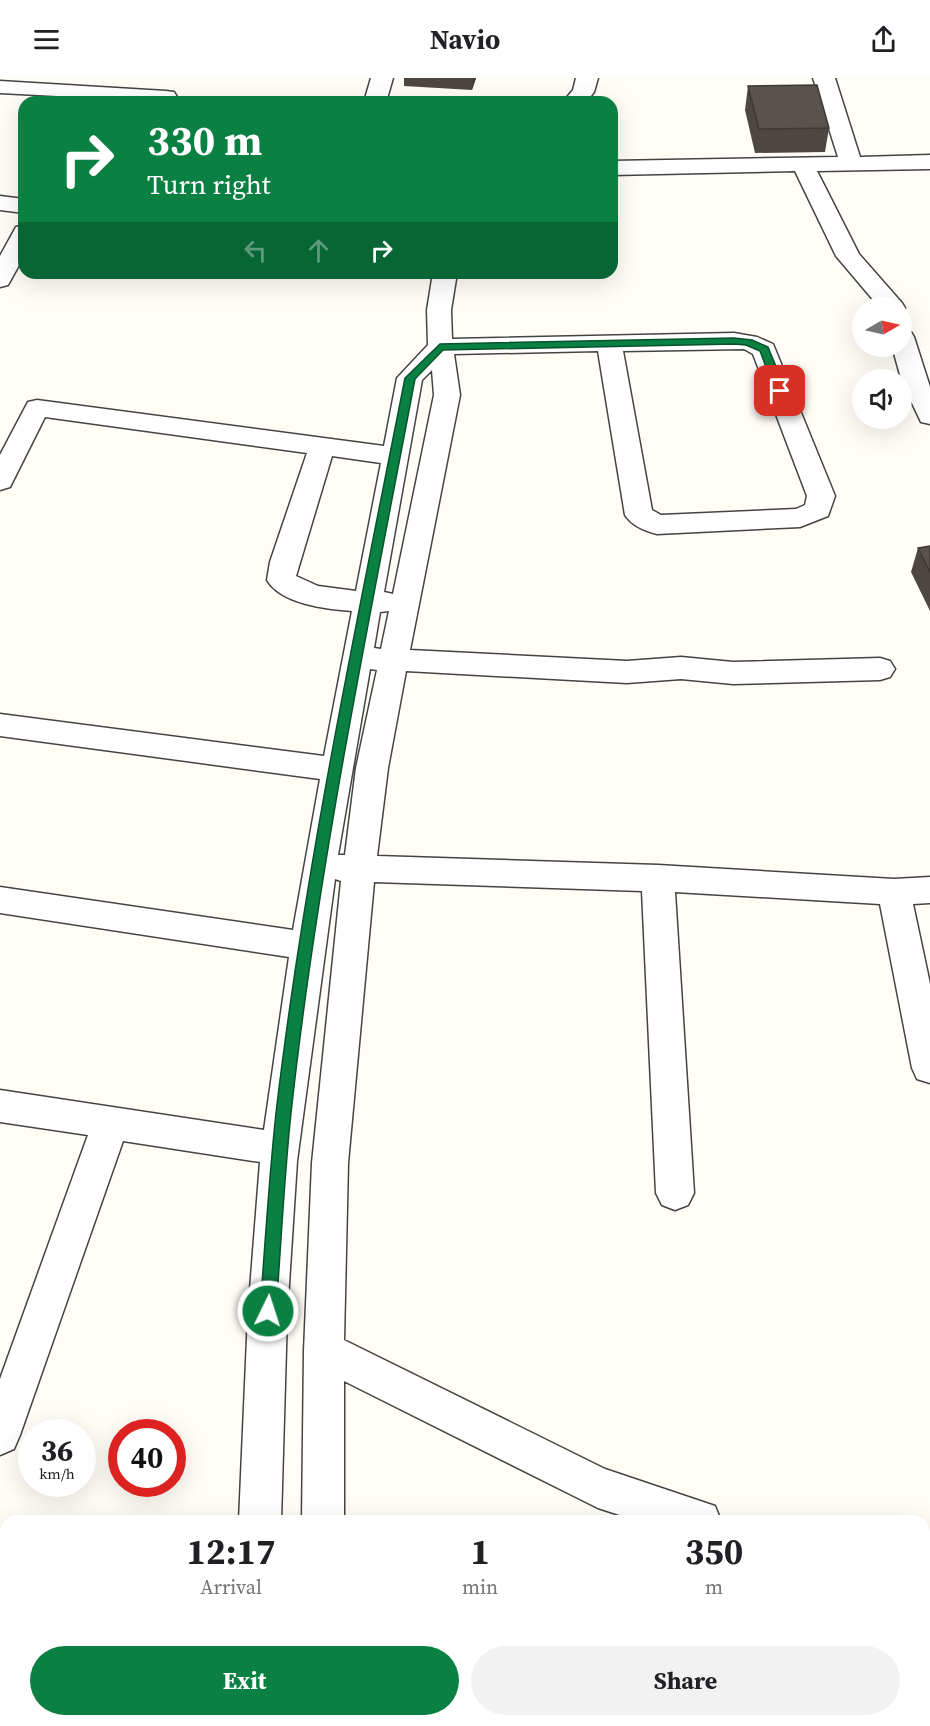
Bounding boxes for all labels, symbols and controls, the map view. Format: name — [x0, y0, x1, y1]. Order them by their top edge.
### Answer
text: Navio — [430, 21, 500, 58]
icon: menu — [30, 23, 63, 56]
icon: share — [867, 23, 900, 56]
text: 330 m — [147, 111, 262, 169]
icon: right — [48, 120, 126, 198]
text: Turn right — [147, 166, 271, 203]
icon: left — [239, 234, 272, 267]
icon: ahead — [302, 234, 335, 267]
icon: right — [365, 234, 398, 267]
north arrow — [852, 297, 912, 357]
map controls — [852, 297, 912, 429]
pin — [754, 365, 805, 416]
button: sound — [852, 369, 912, 429]
icon: arrive — [763, 374, 796, 407]
position arrow — [236, 1279, 300, 1343]
speed limit sign: 40 — [108, 1419, 186, 1497]
text: 36 — [41, 1430, 73, 1471]
text: km/h — [39, 1463, 75, 1484]
text: 12:17 — [187, 1527, 275, 1576]
text: 1 — [470, 1527, 490, 1576]
text: 350 — [685, 1527, 743, 1576]
text: Arrival — [200, 1573, 262, 1601]
text: min — [462, 1573, 498, 1601]
text: m — [705, 1573, 723, 1601]
button: Exit — [30, 1646, 459, 1715]
button: Share — [471, 1646, 900, 1715]

